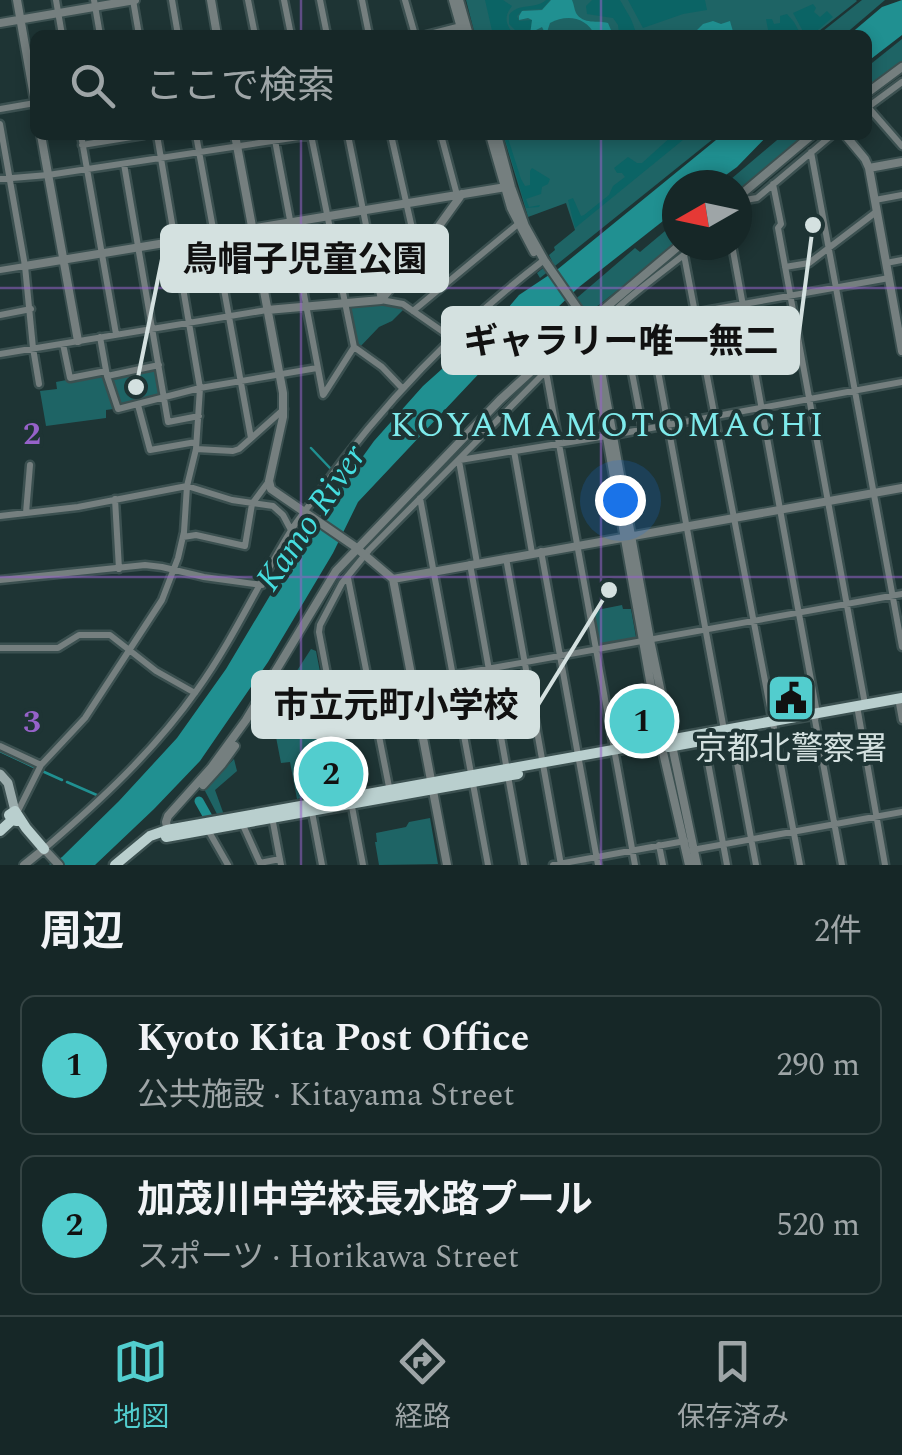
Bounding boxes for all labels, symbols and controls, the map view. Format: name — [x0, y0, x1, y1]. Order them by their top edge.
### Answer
search box — [30, 30, 872, 140]
icon: search — [65, 58, 120, 113]
text: ここで検索 — [145, 58, 335, 116]
north arrow — [662, 170, 752, 260]
callout: 鳥帽子児童公園 — [162, 226, 447, 291]
text: 鳥帽子児童公園 — [182, 234, 428, 287]
callout: ギャラリー唯一無二 — [443, 308, 798, 373]
text: ギャラリー唯一無二 — [463, 316, 779, 369]
district label: KOYAMAMOTOMACHI — [390, 399, 826, 452]
text: 2 — [23, 410, 41, 459]
water label: Kamo River — [243, 433, 380, 602]
your location — [595, 475, 646, 526]
callout: 市立元町小学校 — [253, 672, 538, 737]
public building icon: 京都北警察署 — [765, 672, 817, 724]
text: 市立元町小学校 — [273, 680, 519, 733]
pin: 1 — [610, 684, 674, 758]
text: 3 — [23, 698, 41, 747]
place label: 京都北警察署 — [695, 725, 887, 774]
pin: 2 — [298, 736, 364, 812]
text: 周辺 — [40, 901, 124, 964]
text: 2件 — [814, 907, 862, 956]
text: Kyoto Kita Post Office — [137, 1010, 529, 1068]
text: 1 — [66, 1041, 83, 1090]
text: 290 m — [776, 1041, 860, 1090]
text: 公共施設 · Kitayama Street — [137, 1071, 515, 1120]
text: 加茂川中学校長水路プール — [137, 1172, 593, 1230]
text: 2 — [66, 1201, 83, 1250]
text: 520 m — [776, 1201, 860, 1250]
text: スポーツ · Horikawa Street — [137, 1233, 519, 1282]
tab: 地図 — [113, 1334, 169, 1439]
tab: 経路 — [395, 1334, 451, 1439]
tab: 保存済み — [677, 1334, 789, 1439]

